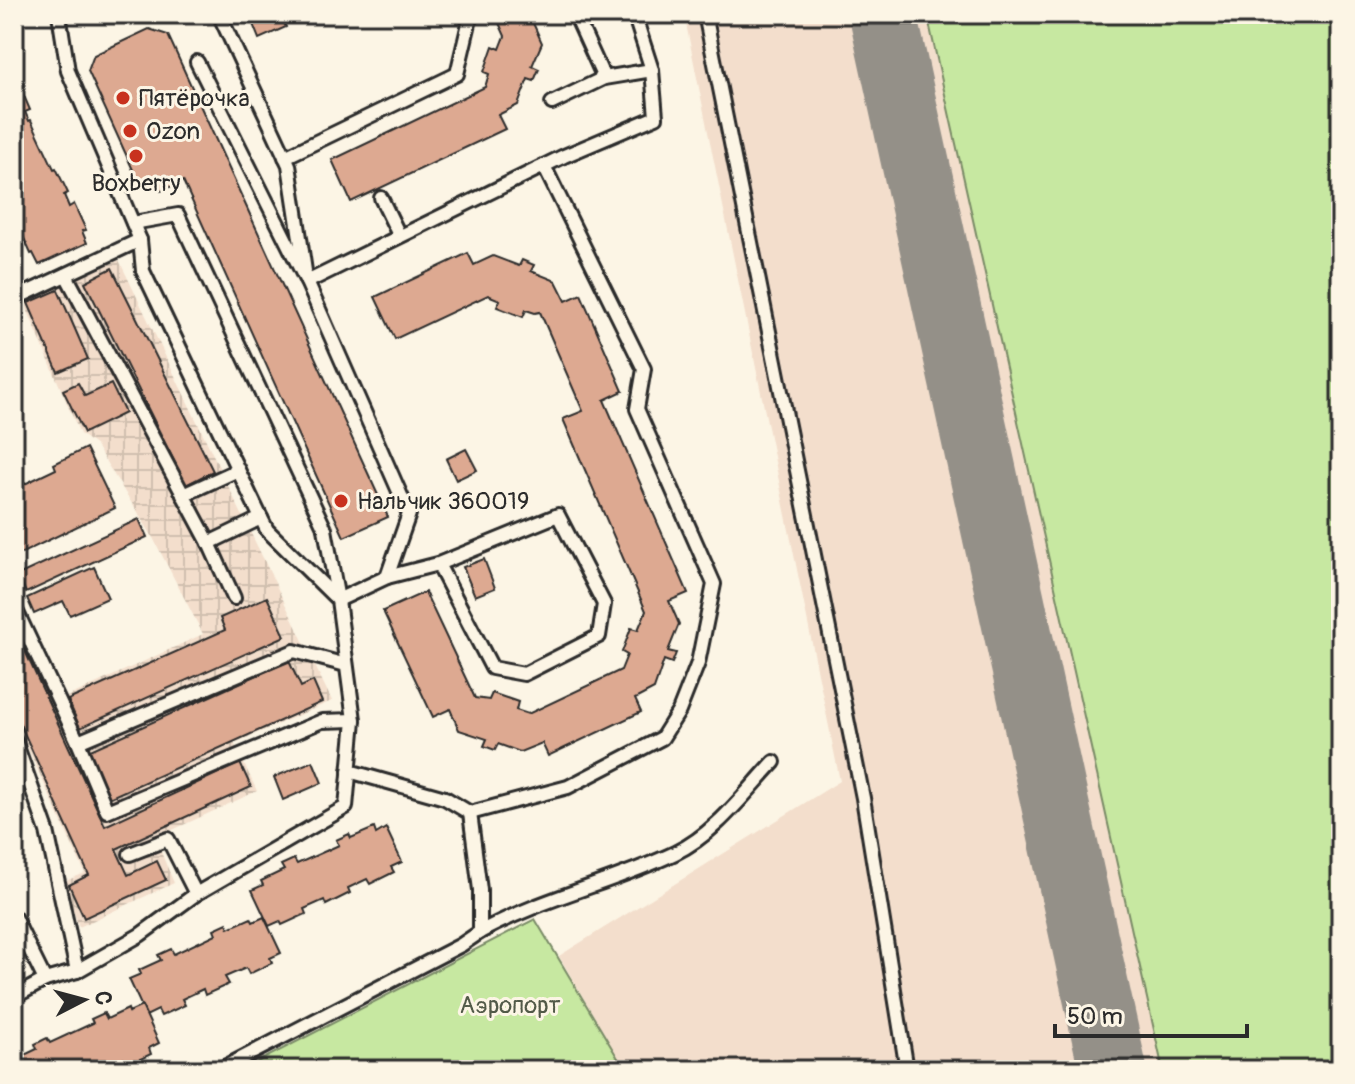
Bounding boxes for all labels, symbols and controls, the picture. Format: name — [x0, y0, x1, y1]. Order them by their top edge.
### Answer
place label: Пятёрочка — [139, 84, 250, 113]
marker: Пятёрочка — [114, 89, 132, 107]
place label: Ozon — [146, 117, 200, 146]
marker: Ozon — [121, 122, 139, 140]
marker: Boxberry — [127, 147, 145, 165]
place label: Boxberry — [91, 169, 181, 198]
place label: Нальчик 360019 — [357, 487, 529, 516]
marker: Нальчик 360019 — [332, 492, 350, 510]
north arrow — [44, 960, 124, 1040]
scale bar — [1055, 988, 1247, 1038]
text: С — [88, 990, 118, 1007]
park label: Аэропорт — [459, 991, 561, 1020]
text: 50 m — [1067, 1002, 1123, 1031]

